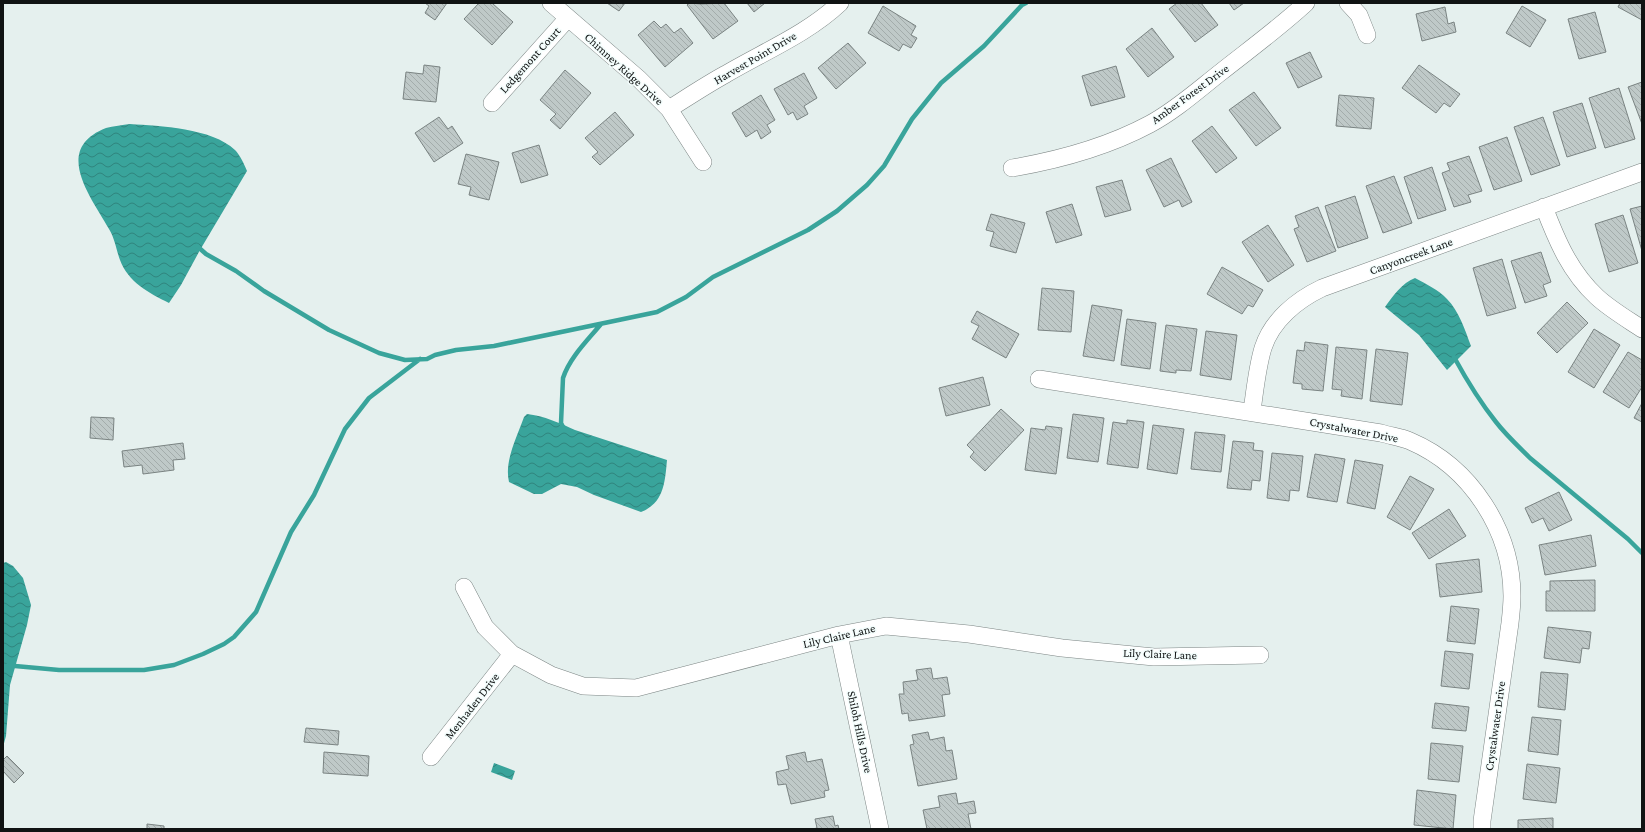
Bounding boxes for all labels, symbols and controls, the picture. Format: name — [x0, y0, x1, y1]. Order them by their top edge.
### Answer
street label: Ledgemont Court — [497, 23, 564, 96]
street label: Harvest Point Drive — [711, 29, 799, 87]
street label: Chimney Ridge Drive — [582, 30, 666, 108]
street label: Amber Forest Drive — [1149, 61, 1231, 127]
street label: Canyoncreek Lane — [1367, 234, 1455, 278]
street label: Crystalwater Drive — [1308, 415, 1400, 445]
street label: Lily Claire Lane — [801, 621, 877, 651]
street label: Lily Claire Lane — [1123, 646, 1197, 662]
street label: Menhaden Drive — [442, 670, 502, 742]
street label: Crystalwater Drive — [1482, 680, 1508, 772]
street label: Shiloh Hills Drive — [844, 690, 876, 774]

